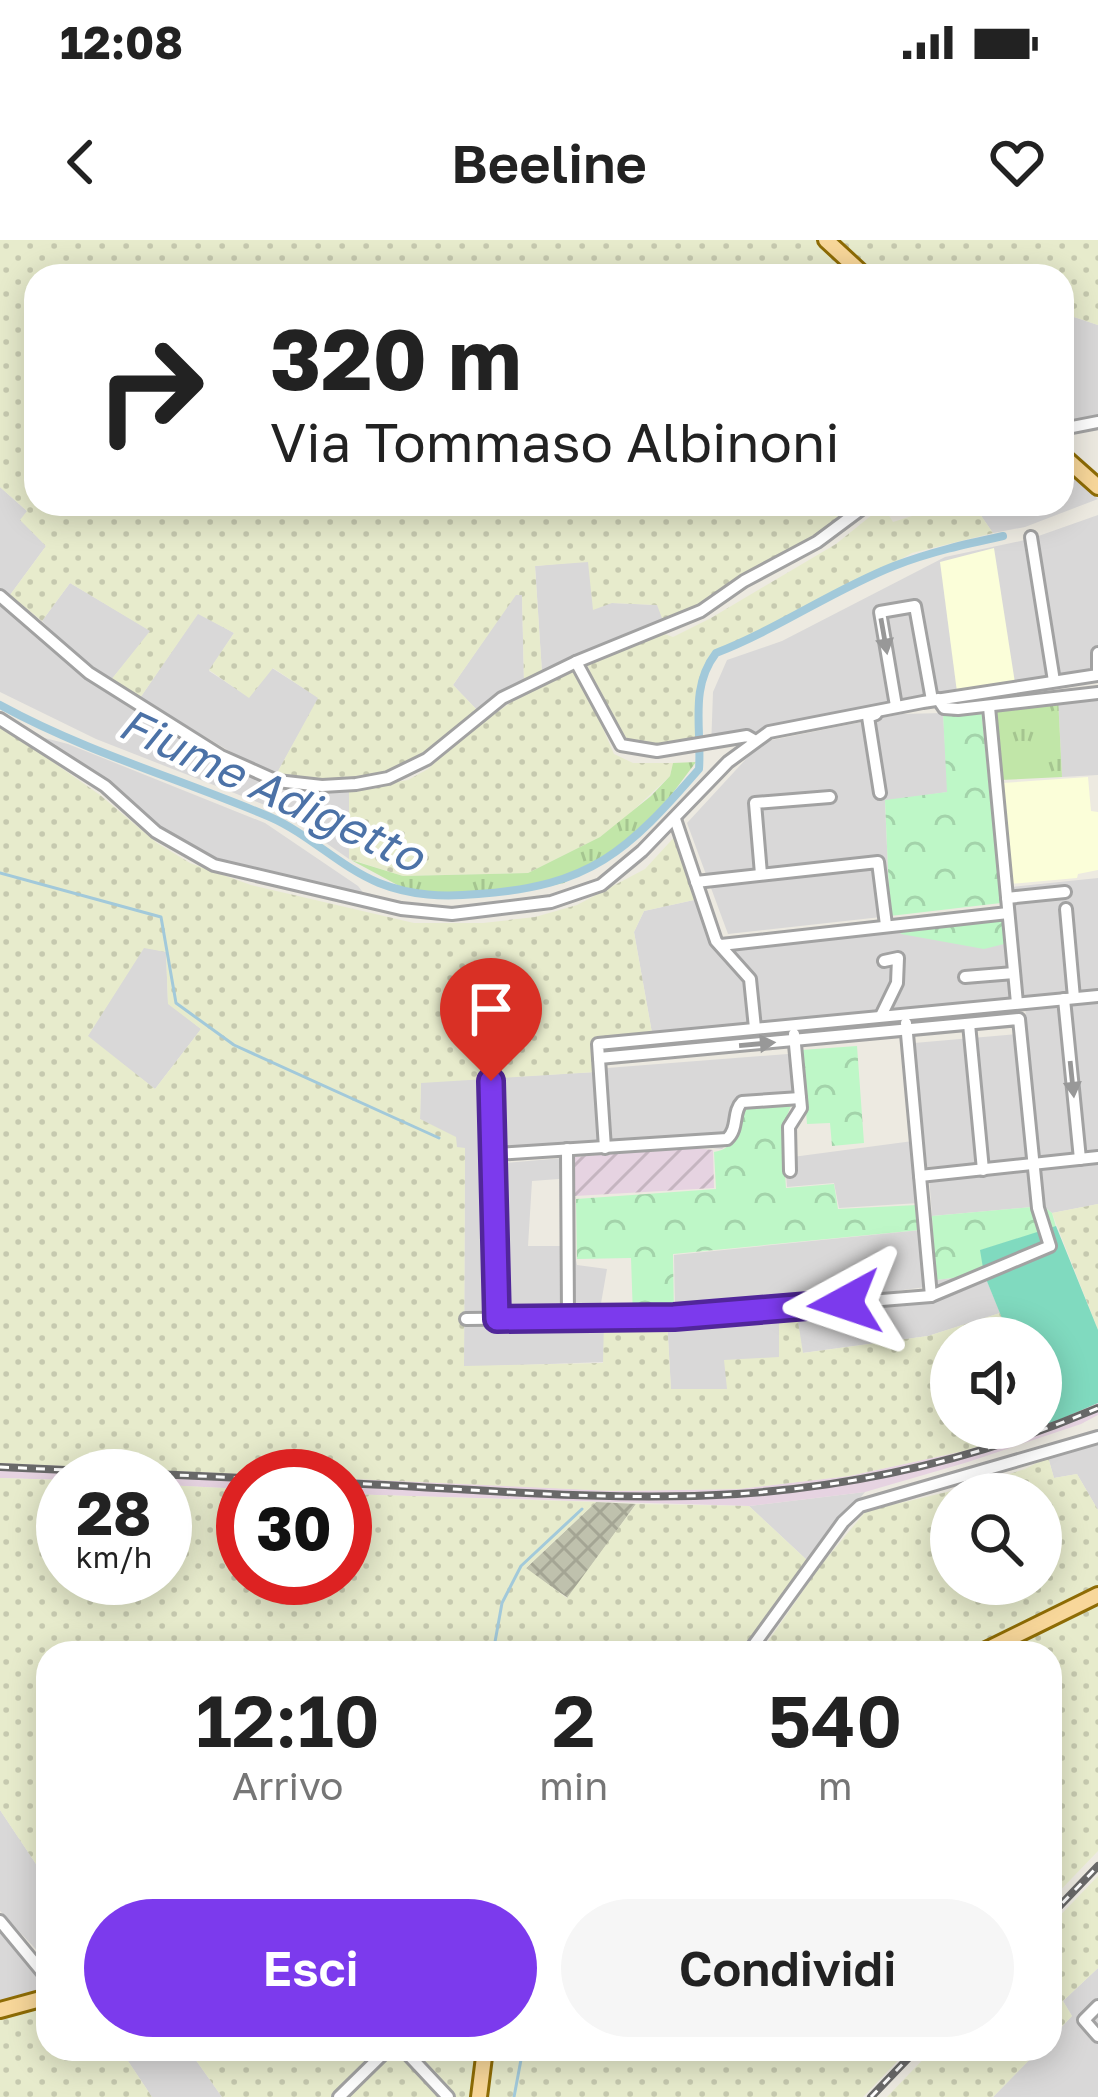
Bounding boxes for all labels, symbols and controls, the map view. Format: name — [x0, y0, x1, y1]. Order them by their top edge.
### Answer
text: 12:08 — [60, 15, 183, 69]
icon: back — [48, 129, 114, 195]
icon: heart — [984, 129, 1050, 195]
text: Beeline — [451, 130, 647, 195]
text: 320 m — [270, 308, 522, 408]
icon: right — [72, 312, 228, 468]
text: Via Tommaso Albinoni — [270, 409, 840, 474]
one-way arrow — [875, 617, 894, 655]
water label: Fiume Adigetto — [112, 695, 435, 884]
pin — [440, 958, 542, 1081]
icon: arrive — [458, 976, 524, 1042]
one-way arrow — [739, 1034, 776, 1053]
one-way arrow — [1063, 1061, 1082, 1098]
position arrow — [782, 1240, 908, 1366]
map controls — [930, 1317, 1062, 1605]
button: sound — [930, 1317, 1062, 1449]
speed limit sign: 30 — [216, 1449, 372, 1605]
button: search — [930, 1473, 1062, 1605]
text: 28 — [76, 1476, 151, 1548]
text: km/h — [76, 1539, 152, 1575]
text: 12:10 — [196, 1676, 380, 1763]
text: 2 — [552, 1676, 595, 1763]
text: 540 — [768, 1676, 902, 1763]
text: Arrivo — [232, 1762, 343, 1809]
text: min — [539, 1762, 608, 1809]
text: m — [818, 1762, 852, 1809]
button: Esci — [84, 1899, 537, 2037]
button: Condividi — [561, 1899, 1014, 2037]

